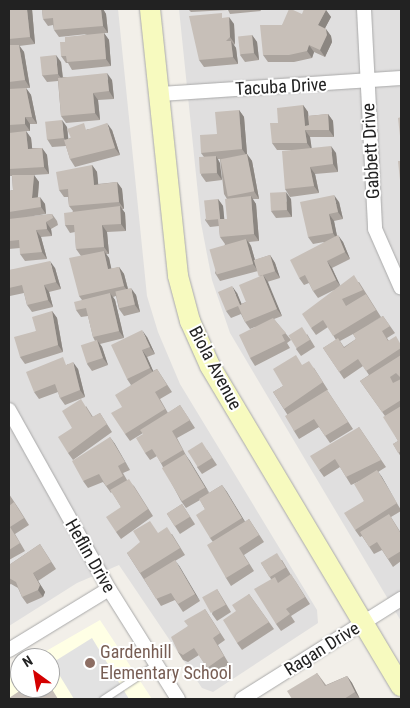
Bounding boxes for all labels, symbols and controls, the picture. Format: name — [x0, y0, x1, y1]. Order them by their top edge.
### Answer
street label: Tacuba Drive — [235, 74, 327, 100]
street label: Gabbett Drive — [358, 102, 384, 200]
street label: Biola Avenue — [184, 322, 246, 414]
street label: Heflin Drive — [60, 515, 120, 597]
street label: Ragan Drive — [280, 617, 364, 681]
place label: Gardenhill Elementary School — [100, 642, 232, 684]
north arrow — [10, 648, 60, 698]
text: N — [20, 652, 35, 670]
marker: Gardenhill Elementary School — [84, 657, 96, 669]

